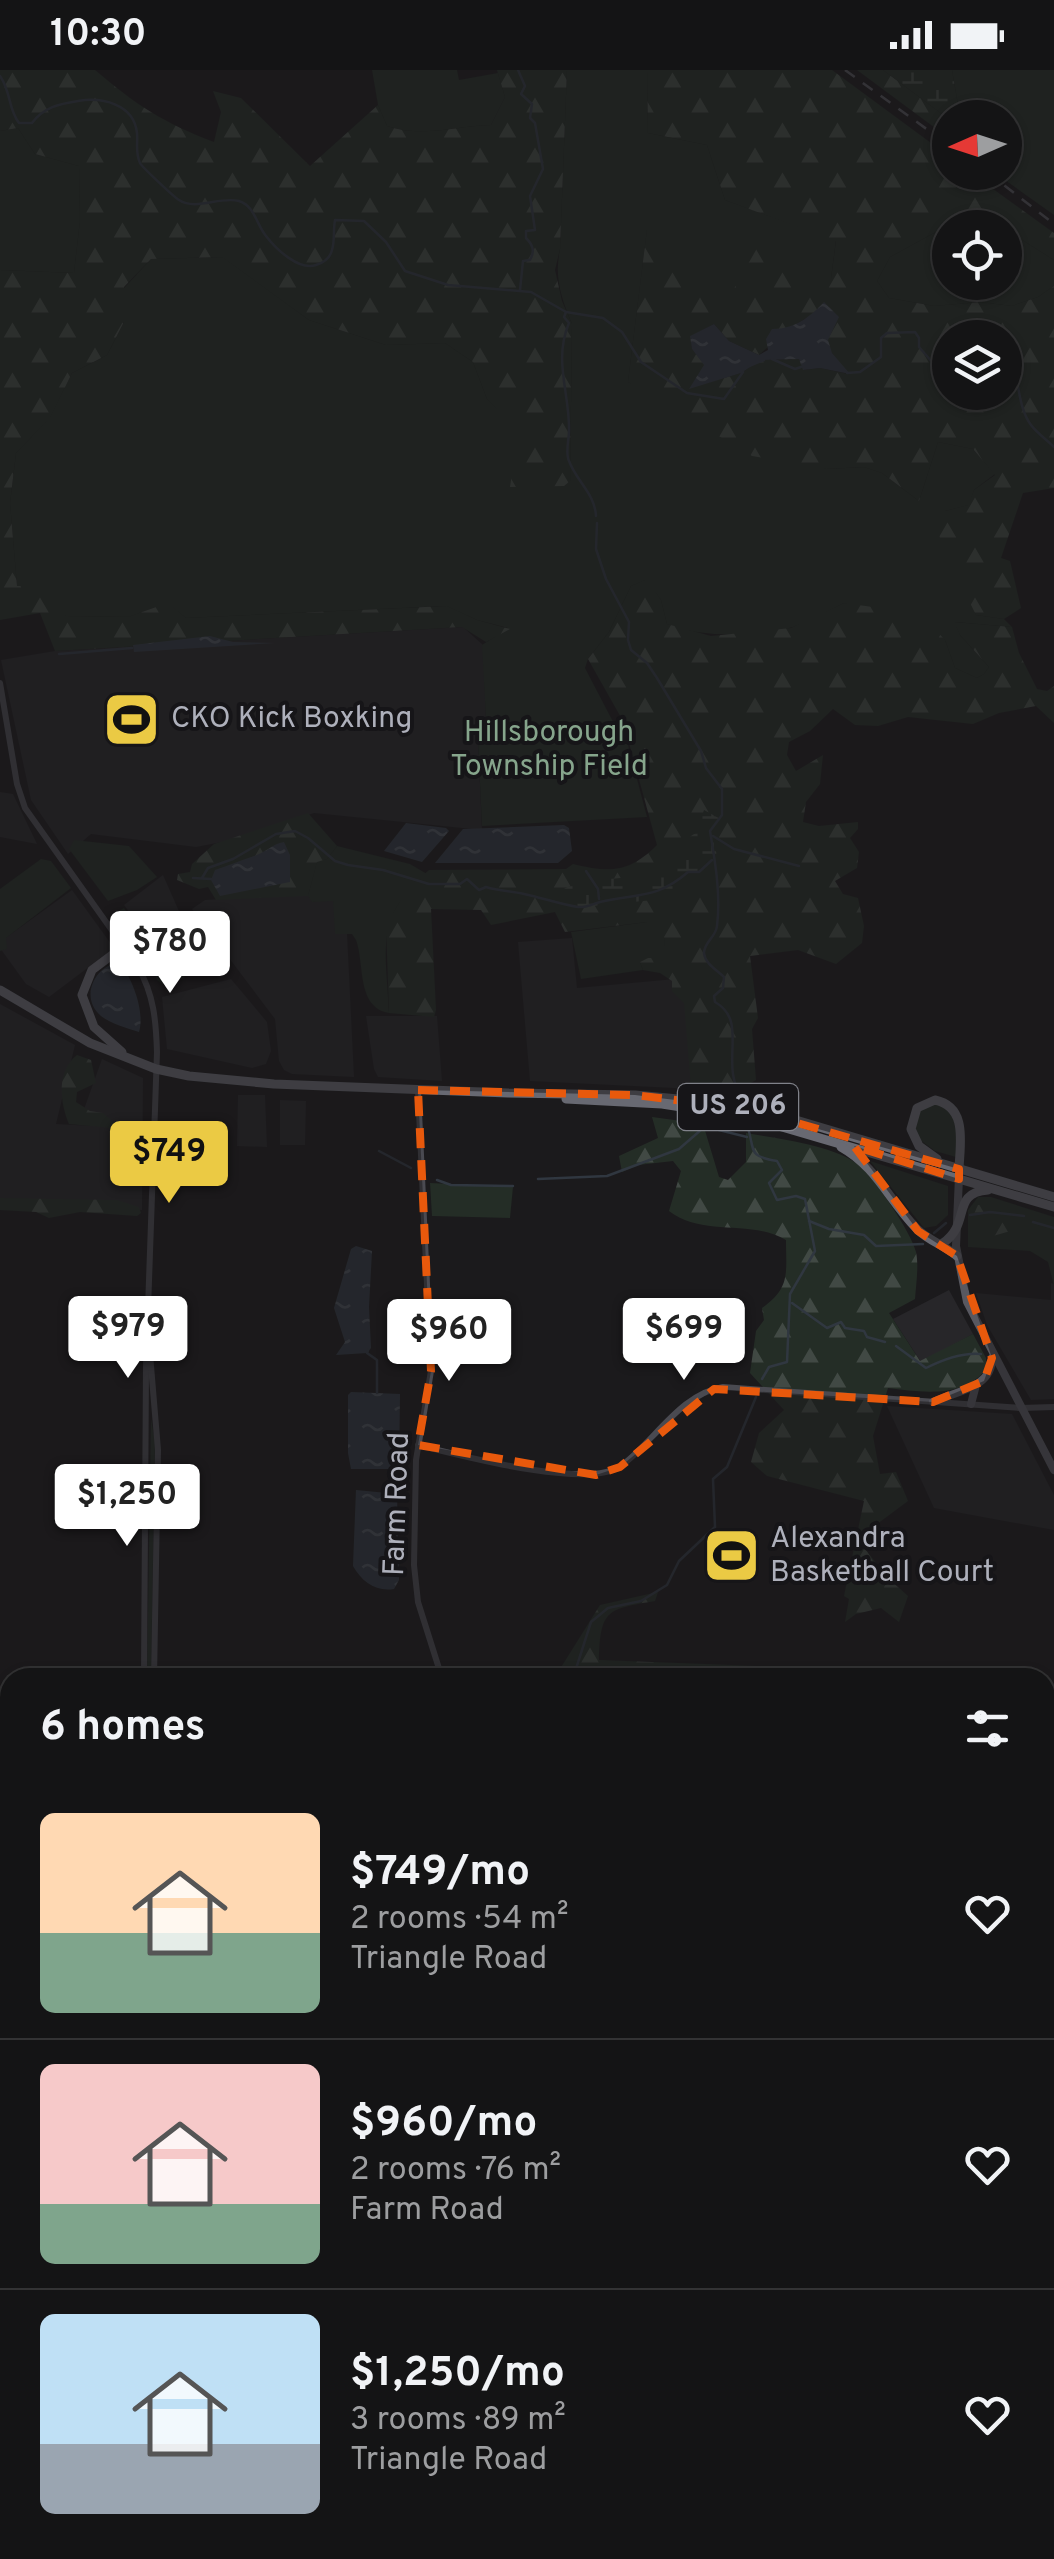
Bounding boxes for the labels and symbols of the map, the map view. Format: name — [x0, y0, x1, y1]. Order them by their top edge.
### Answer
north arrow — [932, 100, 1022, 190]
sports icon: CKO Kick Boxking — [102, 689, 162, 749]
place label: CKO Kick Boxking — [171, 701, 412, 738]
park label: Hillsborough Township Field — [450, 715, 648, 786]
pin: $780 — [111, 911, 229, 996]
road number: US 206 — [678, 1084, 798, 1130]
pin: $749 — [110, 1121, 228, 1206]
pin: $979 — [69, 1296, 187, 1381]
pin: $699 — [625, 1298, 743, 1383]
pin: $960 — [390, 1299, 508, 1384]
street label: Farm Road — [377, 1431, 419, 1577]
pin: $1,250 — [46, 1464, 208, 1549]
place label: Alexandra Basketball Court — [770, 1521, 994, 1592]
sports icon: Alexandra Basketball Court — [701, 1526, 761, 1586]

